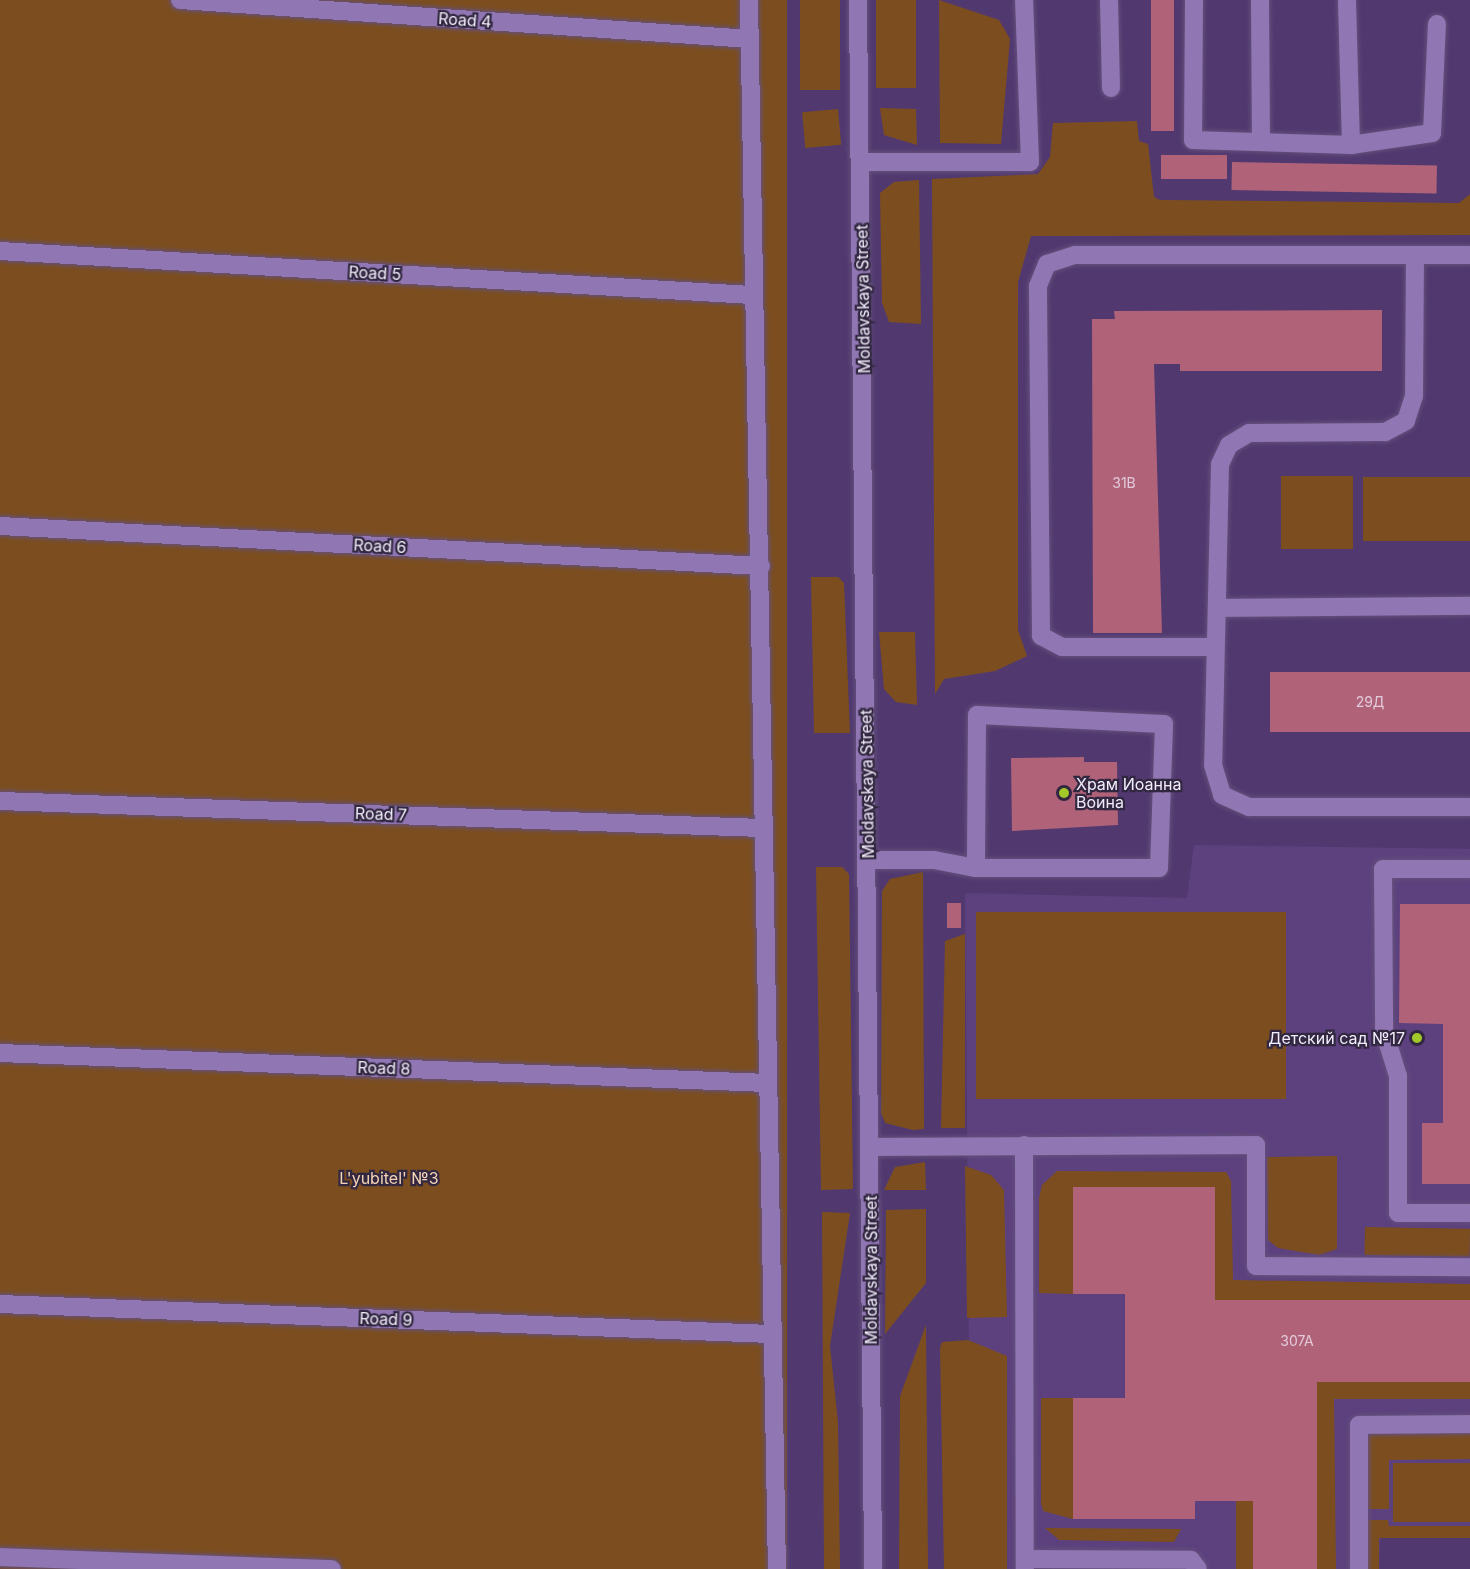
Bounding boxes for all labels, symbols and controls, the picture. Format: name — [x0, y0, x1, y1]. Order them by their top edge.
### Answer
street label: Road 4 — [438, 9, 492, 31]
street label: Moldavskaya Street — [852, 224, 874, 374]
street label: Road 5 — [348, 262, 402, 284]
house number: 31В — [1112, 475, 1136, 491]
street label: Road 6 — [353, 535, 407, 557]
house number: 29Д — [1356, 694, 1384, 710]
street label: Moldavskaya Street — [856, 709, 878, 859]
place label: Храм Иоанна Воина — [1076, 774, 1181, 812]
marker: Храм Иоанна Воина — [1057, 786, 1071, 800]
street label: Road 7 — [355, 803, 407, 825]
place label: Детский сад №17 — [1268, 1028, 1405, 1048]
marker: Детский сад №17 — [1410, 1031, 1424, 1045]
street label: Road 8 — [357, 1057, 411, 1079]
park label: L'yubitel' №3 — [339, 1168, 439, 1188]
street label: Moldavskaya Street — [861, 1196, 881, 1344]
street label: Road 9 — [359, 1308, 413, 1330]
house number: 307А — [1280, 1333, 1314, 1349]

